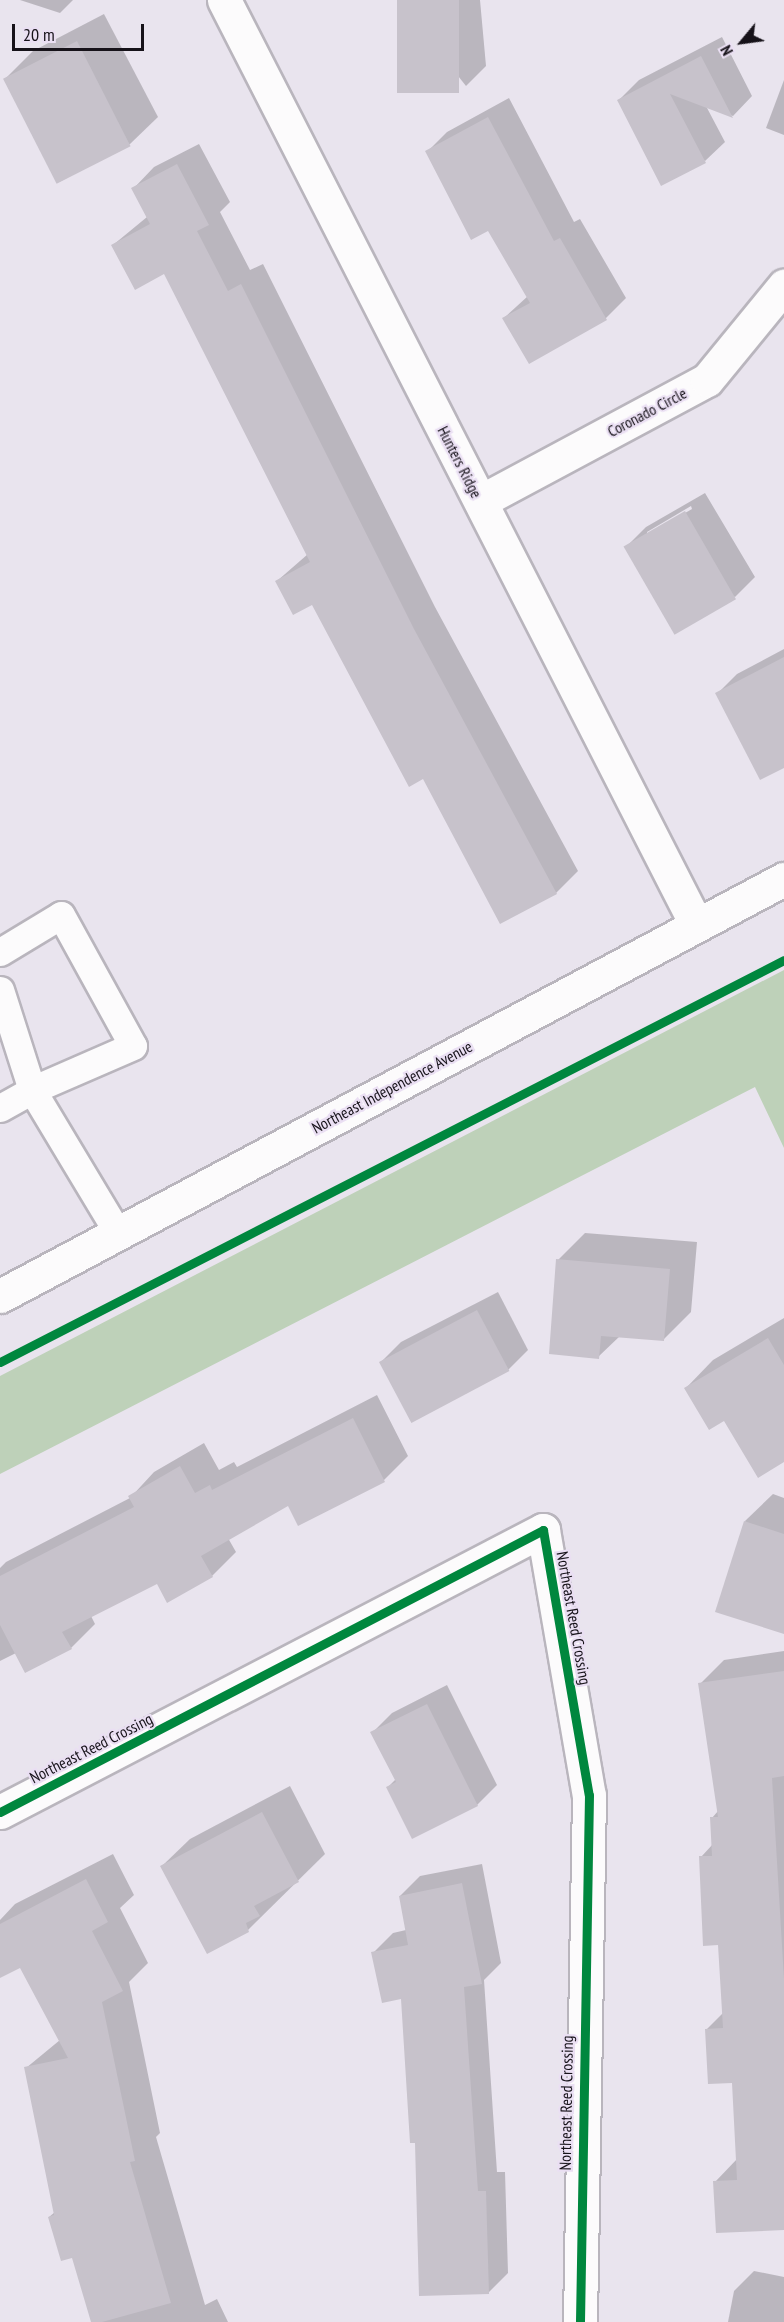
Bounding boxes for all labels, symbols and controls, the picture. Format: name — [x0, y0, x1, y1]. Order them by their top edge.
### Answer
scale bar — [15, 12, 147, 50]
north arrow — [712, 12, 772, 72]
text: 20 m — [23, 23, 55, 46]
text: N — [715, 42, 737, 59]
street label: Coronado Circle — [604, 383, 690, 441]
street label: Hunters Ridge — [434, 423, 486, 501]
street label: Northeast Independence Avenue — [308, 1036, 476, 1138]
street label: Northeast Reed Crossing — [553, 1550, 595, 1686]
street label: Northeast Reed Crossing — [26, 1709, 156, 1787]
street label: Northeast Reed Crossing — [555, 2035, 577, 2171]

